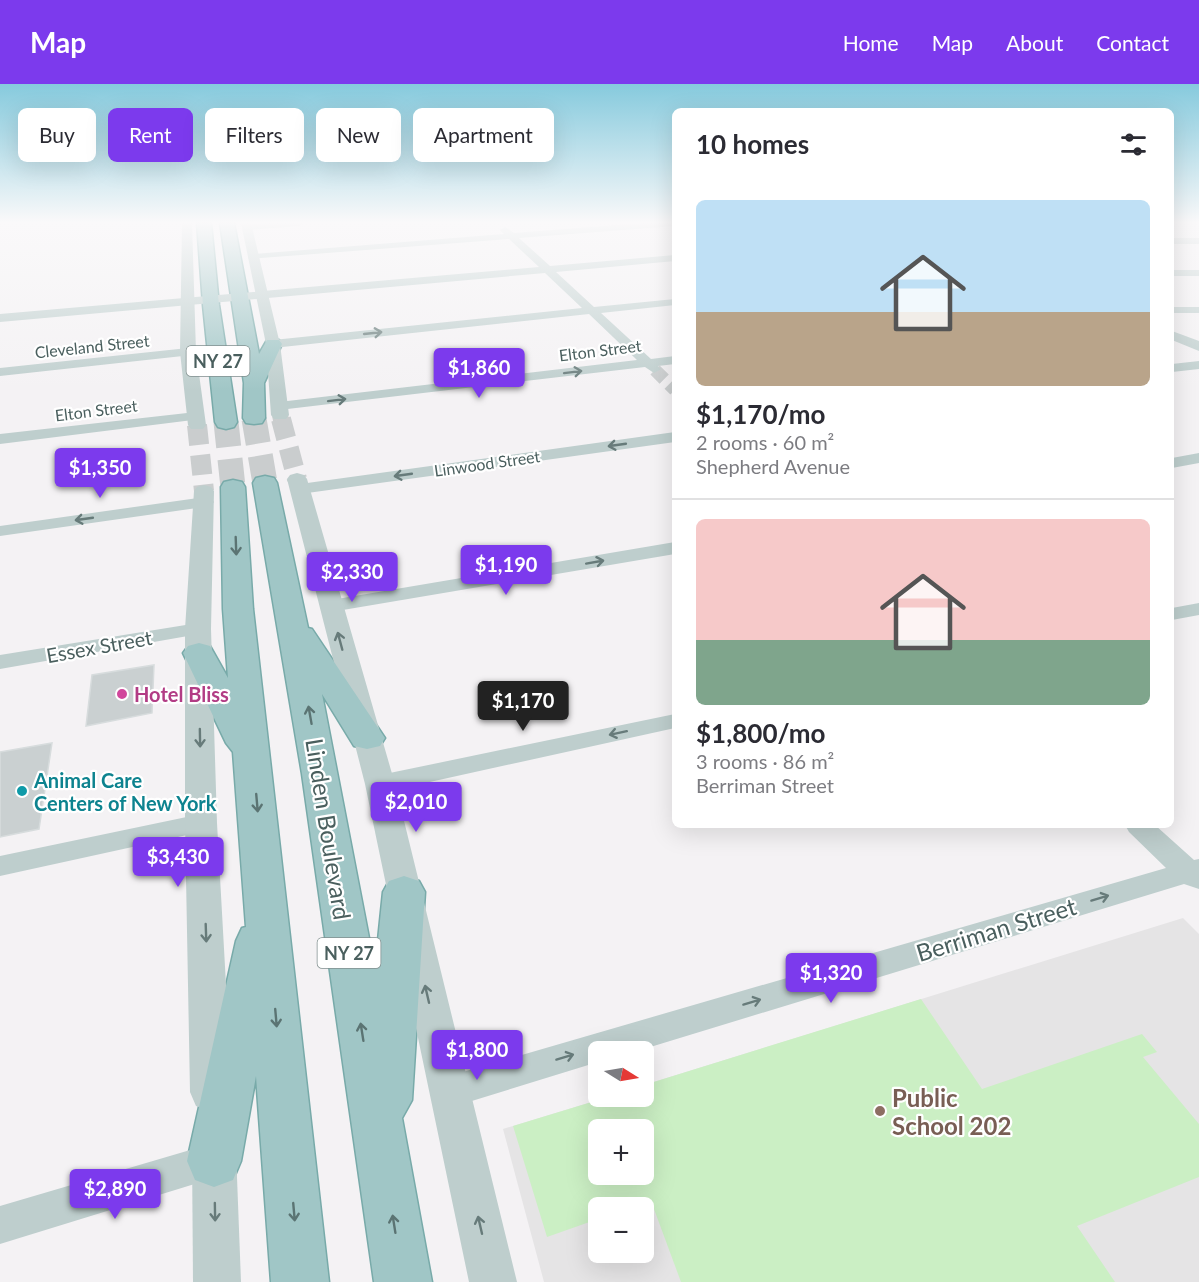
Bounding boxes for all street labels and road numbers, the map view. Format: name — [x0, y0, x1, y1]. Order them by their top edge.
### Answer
street label: Cleveland Street — [34, 331, 150, 361]
street label: Elton Street — [558, 335, 643, 364]
road number: NY 27 — [186, 346, 250, 376]
street label: Elton Street — [54, 395, 139, 424]
street label: Linwood Street — [433, 446, 541, 480]
street label: Essex Street — [44, 625, 154, 667]
street label: Linden Boulevard — [300, 736, 358, 922]
street label: Berriman Street — [913, 891, 1080, 967]
road number: NY 27 — [318, 938, 380, 968]

